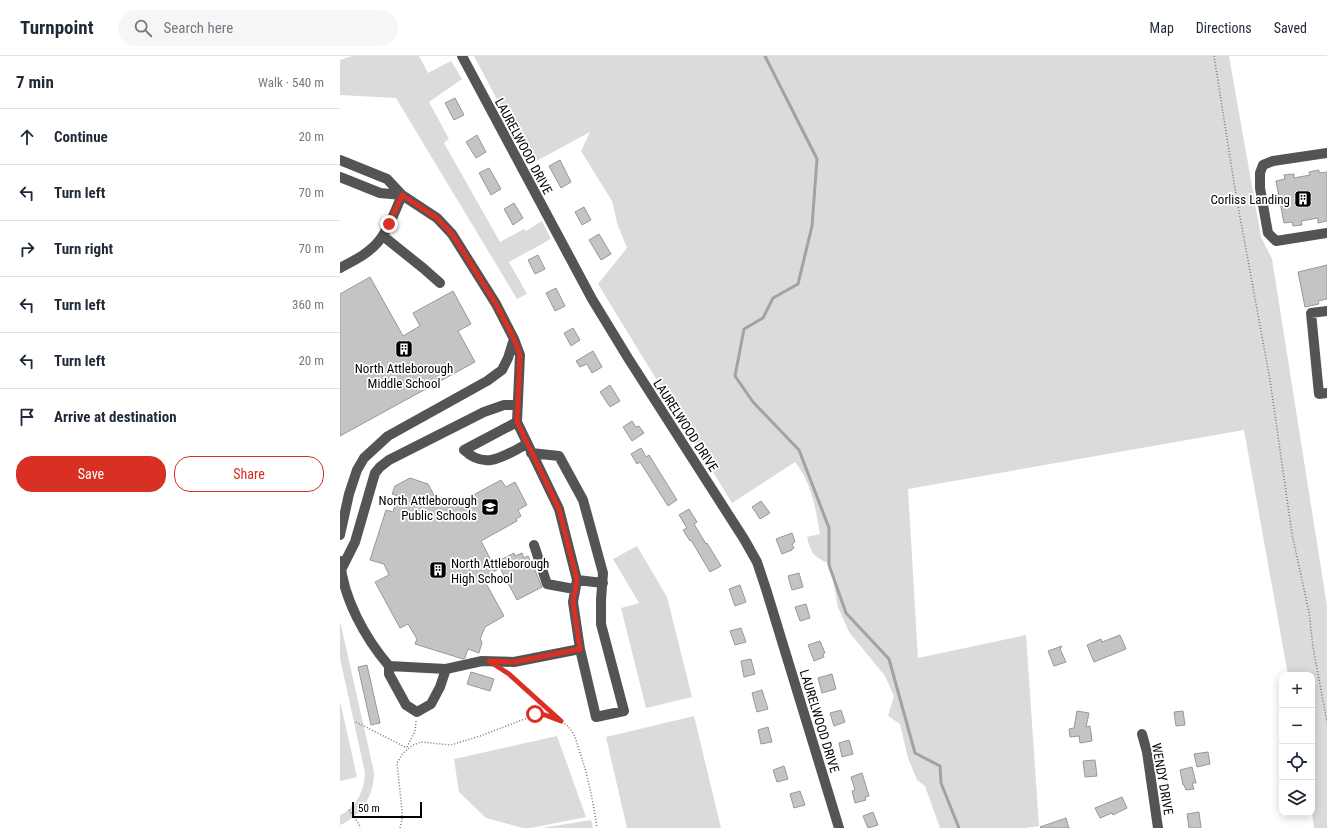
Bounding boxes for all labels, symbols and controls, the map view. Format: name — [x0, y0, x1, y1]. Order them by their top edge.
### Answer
search box — [118, 10, 398, 46]
text: Turnpoint — [20, 16, 94, 39]
icon: search — [132, 17, 154, 39]
text: Search here — [164, 19, 233, 37]
text: Map — [1150, 20, 1174, 36]
text: Directions — [1196, 20, 1252, 36]
text: Saved — [1274, 20, 1307, 36]
text: 7 min — [16, 72, 54, 92]
text: Walk · 540 m — [258, 75, 324, 90]
street label: LAURELWOOD DRIVE — [492, 96, 555, 197]
icon: ahead — [16, 126, 38, 148]
text: Continue — [54, 128, 108, 146]
text: 20 m — [298, 129, 324, 144]
icon: left — [16, 182, 38, 204]
text: Turn left — [54, 184, 105, 202]
text: 70 m — [298, 185, 324, 200]
building icon: Corliss Landing — [1293, 189, 1313, 209]
place label: Corliss Landing — [1210, 192, 1290, 207]
route end — [380, 215, 398, 233]
icon: right — [16, 238, 38, 260]
text: Turn right — [54, 240, 113, 258]
text: 70 m — [298, 241, 324, 256]
icon: left — [16, 294, 38, 316]
text: Turn left — [54, 296, 105, 314]
text: 360 m — [292, 297, 324, 312]
building icon: North Attleborough Middle School — [394, 339, 414, 359]
icon: left — [16, 350, 38, 372]
text: Turn left — [54, 352, 105, 370]
text: 20 m — [298, 353, 324, 368]
place label: North Attleborough Middle School — [355, 361, 453, 391]
street label: LAURELWOOD DRIVE — [650, 376, 721, 474]
icon: arrive — [16, 406, 38, 428]
text: Arrive at destination — [54, 408, 177, 426]
button: Save — [16, 456, 166, 492]
button: Share — [174, 456, 324, 492]
place label: North Attleborough Public Schools — [379, 493, 477, 523]
school or university icon: North Attleborough Public Schools — [480, 497, 500, 517]
place label: North Attleborough High School — [451, 556, 549, 586]
building icon: North Attleborough High School — [428, 560, 448, 580]
street label: LAURELWOOD DRIVE — [797, 668, 842, 774]
map controls — [1279, 672, 1315, 816]
button: + — [1279, 672, 1315, 708]
route start — [526, 705, 544, 723]
button: − — [1279, 708, 1315, 744]
street label: WENDY DRIVE — [1149, 742, 1176, 816]
button: locate — [1279, 744, 1315, 780]
button: layers — [1279, 780, 1315, 816]
scale bar — [352, 800, 422, 819]
text: 50 m — [358, 802, 380, 815]

